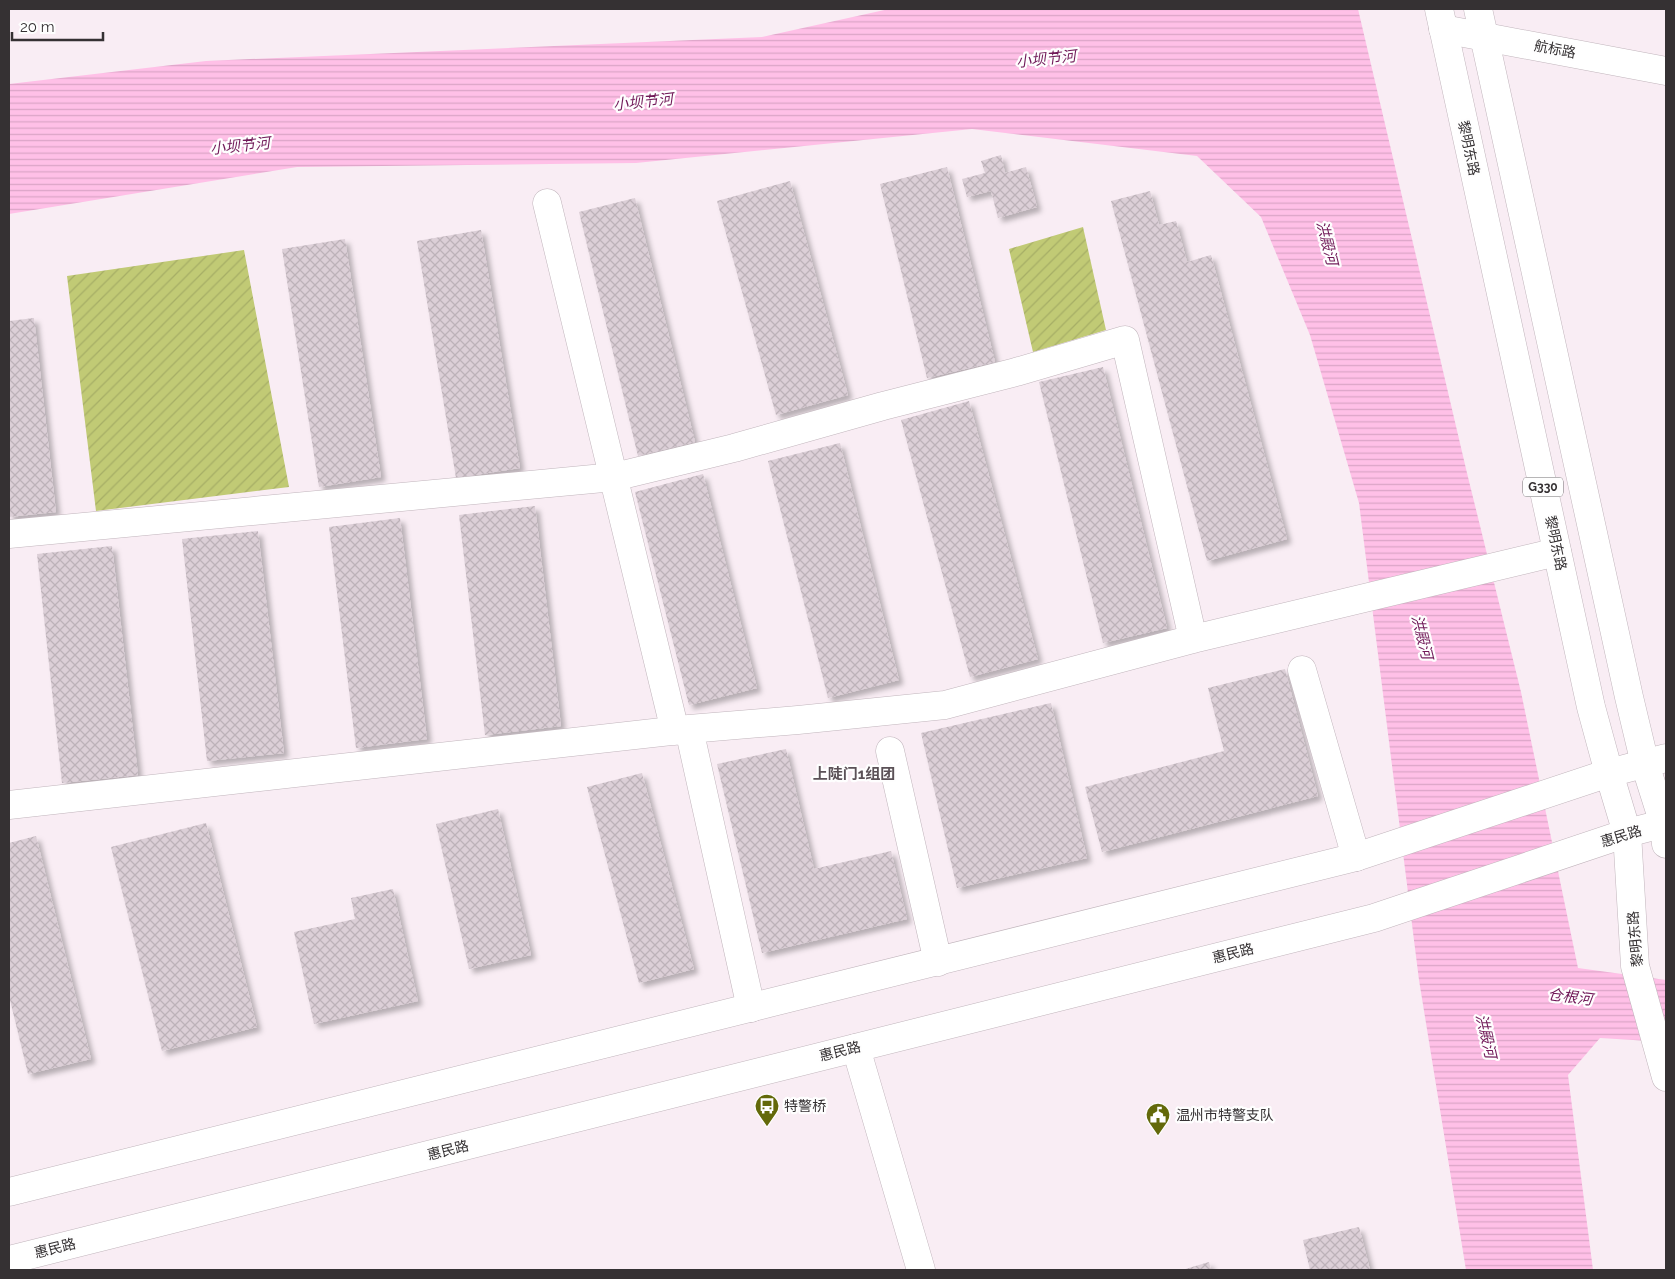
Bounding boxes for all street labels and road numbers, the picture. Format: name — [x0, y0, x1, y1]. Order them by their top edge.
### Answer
street label: 航标路 — [1533, 37, 1577, 61]
street label: 黎明东路 — [1455, 119, 1483, 177]
road number: G330 — [1523, 478, 1563, 497]
street label: 黎明东路 — [1542, 514, 1570, 572]
street label: 惠民路 — [1599, 822, 1643, 850]
street label: 黎明东路 — [1625, 910, 1645, 968]
street label: 惠民路 — [1211, 940, 1255, 966]
street label: 惠民路 — [818, 1038, 862, 1064]
street label: 惠民路 — [426, 1137, 470, 1163]
street label: 惠民路 — [33, 1235, 77, 1261]

